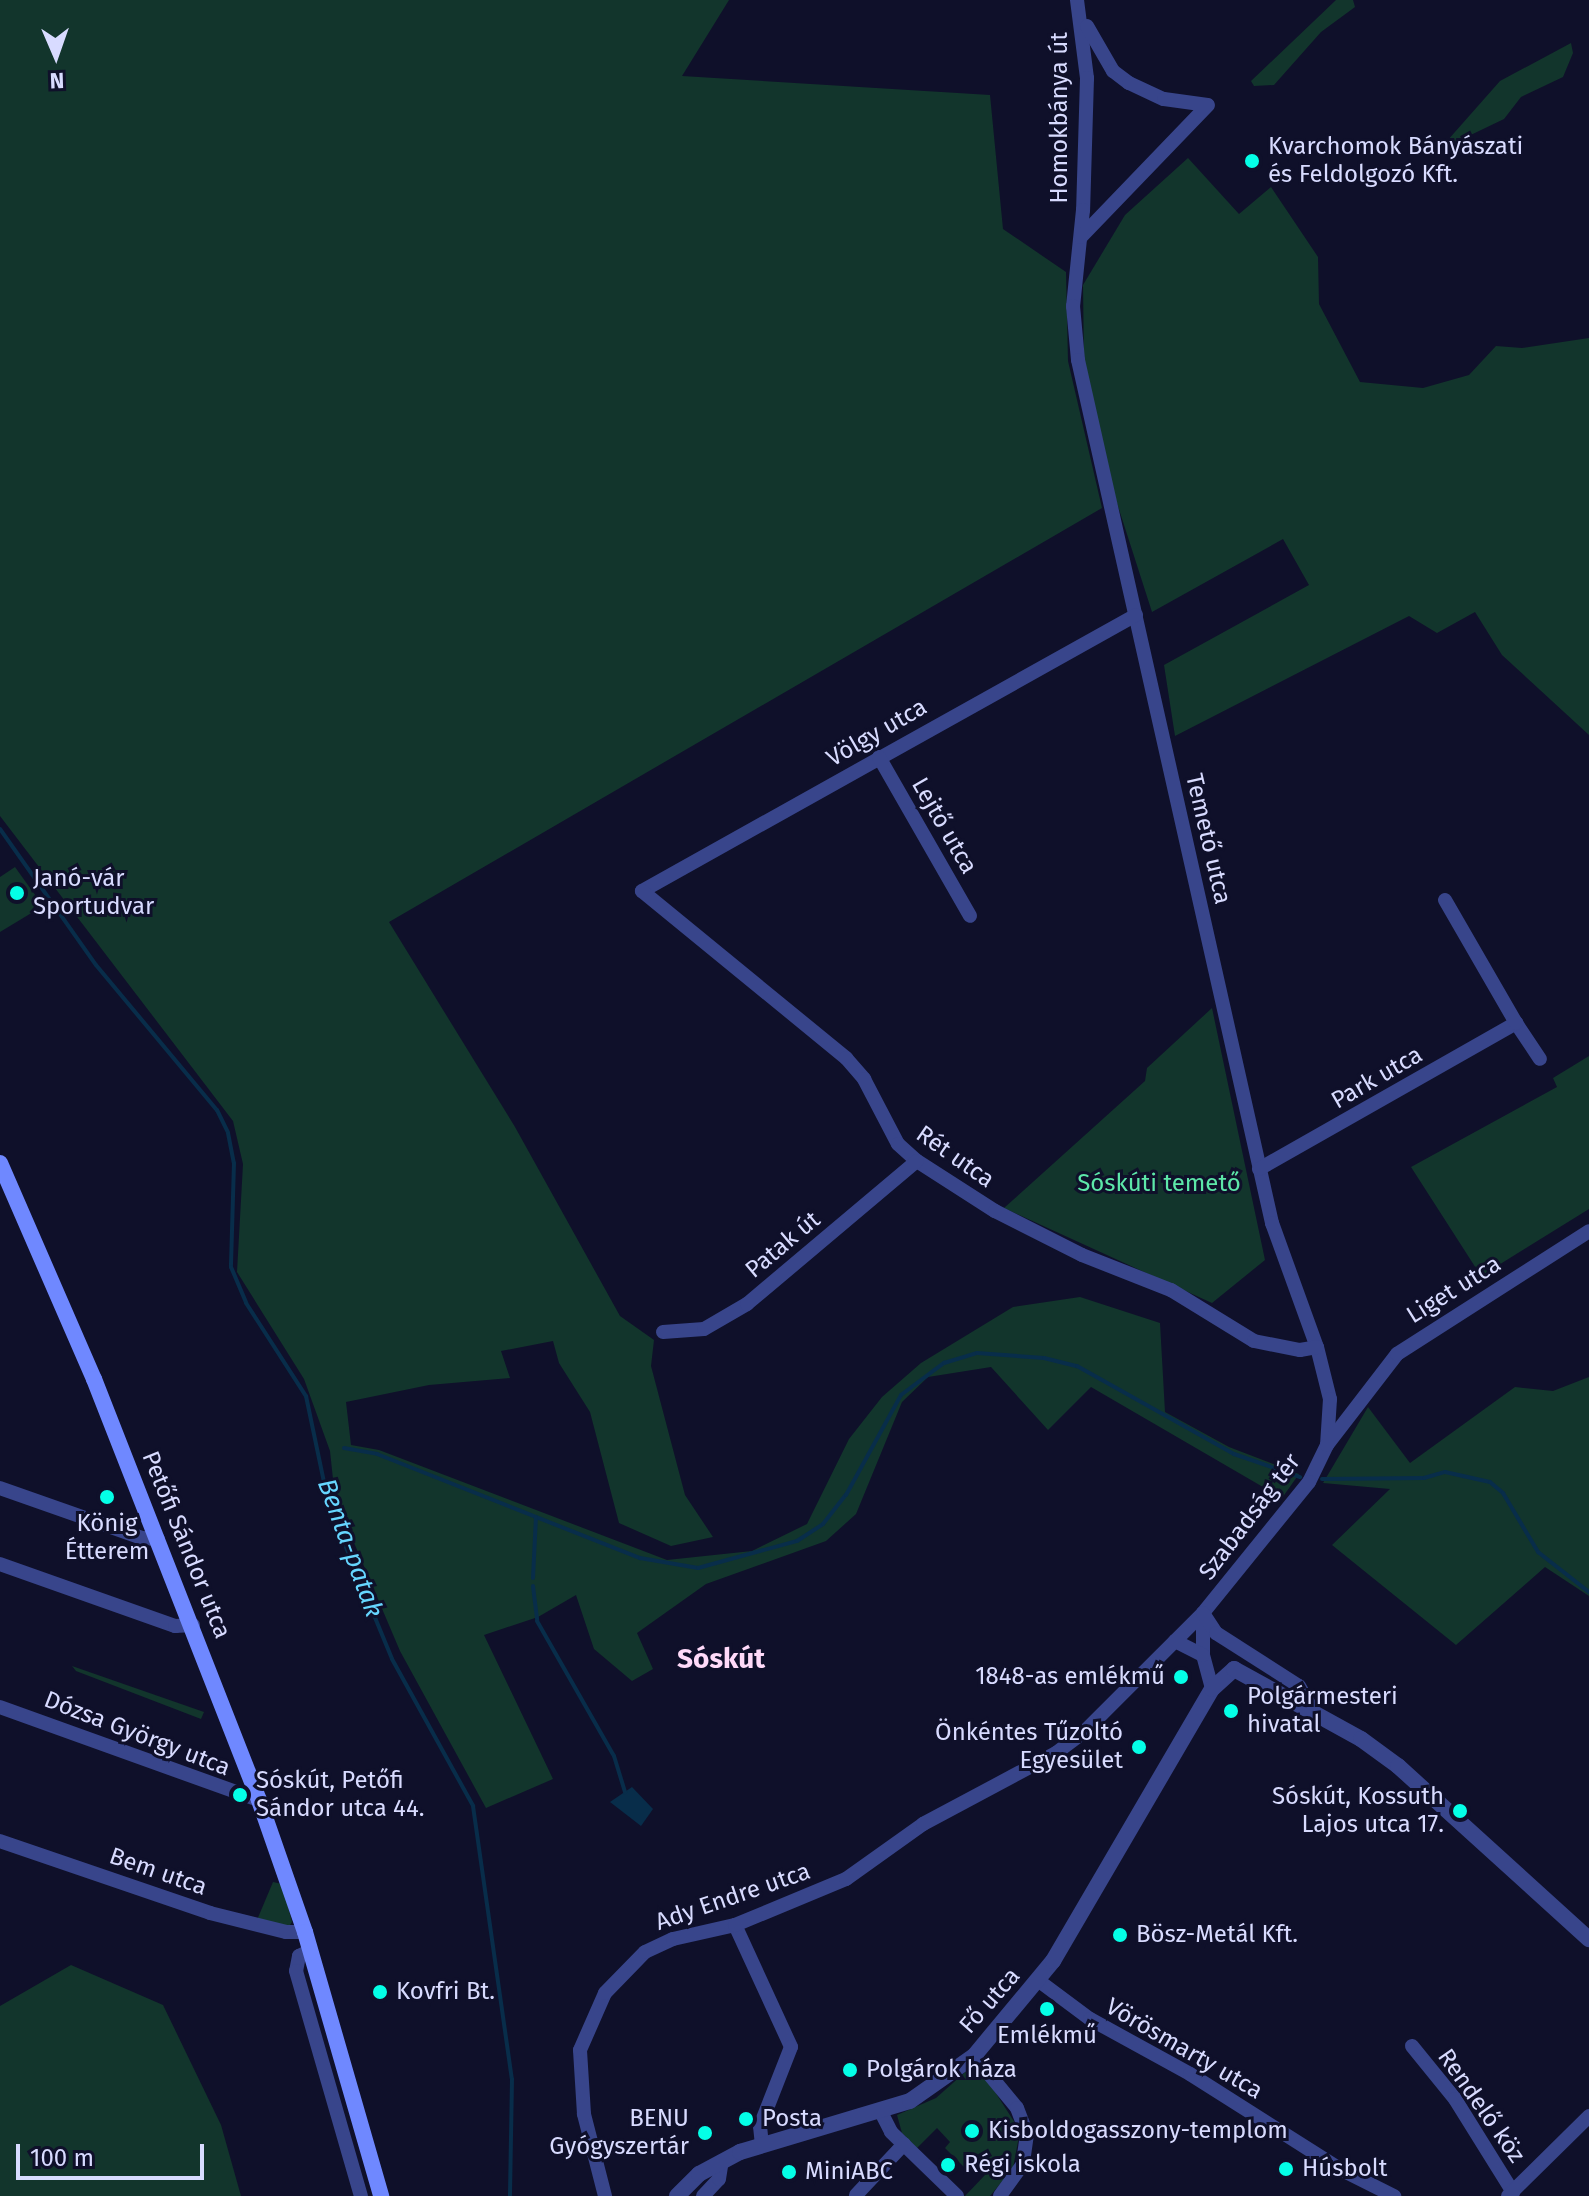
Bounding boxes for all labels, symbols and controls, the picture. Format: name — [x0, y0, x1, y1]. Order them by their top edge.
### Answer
north arrow — [16, 16, 96, 96]
street label: Homokbánya út — [1046, 32, 1074, 204]
text: N — [49, 67, 65, 94]
place label: Kvarchomok Bányászati és Feldolgozó Kft. — [1268, 133, 1523, 189]
marker: Kvarchomok Bányászati és Feldolgozó Kft. — [1243, 152, 1261, 170]
street label: Völgy utca — [822, 693, 932, 773]
street label: Temető utca — [1179, 771, 1237, 907]
street label: Lejtő utca — [905, 773, 983, 879]
place label: Janó-vár Sportudvar — [33, 865, 154, 921]
marker: Janó-vár Sportudvar — [8, 884, 26, 902]
street label: Park utca — [1326, 1040, 1428, 1116]
street label: Rét utca — [910, 1120, 1000, 1194]
park label: Sóskúti temető — [1077, 1170, 1241, 1198]
street label: Patak út — [740, 1206, 826, 1284]
street label: Liget utca — [1402, 1250, 1506, 1330]
street label: Petőfi Sándor utca — [135, 1447, 237, 1643]
street label: Szabadság tér — [1193, 1448, 1307, 1586]
water label: Benta-patak — [310, 1474, 390, 1622]
marker: König Étterem — [98, 1488, 116, 1506]
place label: König Étterem — [65, 1510, 149, 1566]
district label: Sóskút — [677, 1642, 765, 1676]
place label: 1848-as emlékmű — [975, 1663, 1165, 1691]
marker: 1848-as emlékmű — [1172, 1668, 1190, 1686]
place label: Polgármesteri hivatal — [1247, 1683, 1398, 1739]
street label: Dózsa György utca — [40, 1685, 234, 1783]
marker: Polgármesteri hivatal — [1222, 1702, 1240, 1720]
place label: Önkéntes Tűzoltó Egyesület — [935, 1719, 1123, 1775]
marker: Önkéntes Tűzoltó Egyesület — [1130, 1738, 1148, 1756]
place label: Sóskút, Petőfi Sándor utca 44. — [256, 1767, 424, 1823]
place label: Sóskút, Kossuth Lajos utca 17. — [1272, 1783, 1444, 1839]
marker: Sóskút, Petőfi Sándor utca 44. — [231, 1786, 249, 1804]
marker: Sóskút, Kossuth Lajos utca 17. — [1451, 1802, 1469, 1820]
street label: Bem utca — [105, 1842, 211, 1902]
street label: Ady Endre utca — [652, 1857, 814, 1937]
place label: Bösz-Metál Kft. — [1136, 1921, 1298, 1949]
marker: Bösz-Metál Kft. — [1111, 1926, 1129, 1944]
street label: Fő utca — [954, 1962, 1026, 2040]
place label: Kovfri Bt. — [396, 1978, 495, 2006]
marker: Kovfri Bt. — [371, 1983, 389, 2001]
street label: Vörösmarty utca — [1100, 1992, 1268, 2106]
marker: Emlékmű — [1038, 2000, 1056, 2018]
place label: Emlékmű — [997, 2022, 1097, 2050]
street label: Rendelő köz — [1431, 2043, 1531, 2169]
place label: Polgárok háza — [866, 2056, 1017, 2084]
marker: Polgárok háza — [841, 2061, 859, 2079]
place label: BENU Gyógyszertár — [549, 2105, 689, 2161]
place label: Posta — [762, 2105, 822, 2133]
marker: Posta — [737, 2110, 755, 2128]
place label: Kisboldogasszony-templom — [988, 2117, 1288, 2145]
marker: Kisboldogasszony-templom — [963, 2122, 981, 2140]
marker: BENU Gyógyszertár — [696, 2124, 714, 2142]
scale bar — [20, 2128, 208, 2178]
text: 100 m — [30, 2144, 94, 2172]
place label: Régi iskola — [964, 2151, 1081, 2179]
place label: Húsbolt — [1302, 2155, 1387, 2183]
marker: Régi iskola — [939, 2156, 957, 2174]
place label: MiniABC — [805, 2158, 893, 2186]
marker: Húsbolt — [1277, 2160, 1295, 2178]
marker: MiniABC — [780, 2163, 798, 2181]

